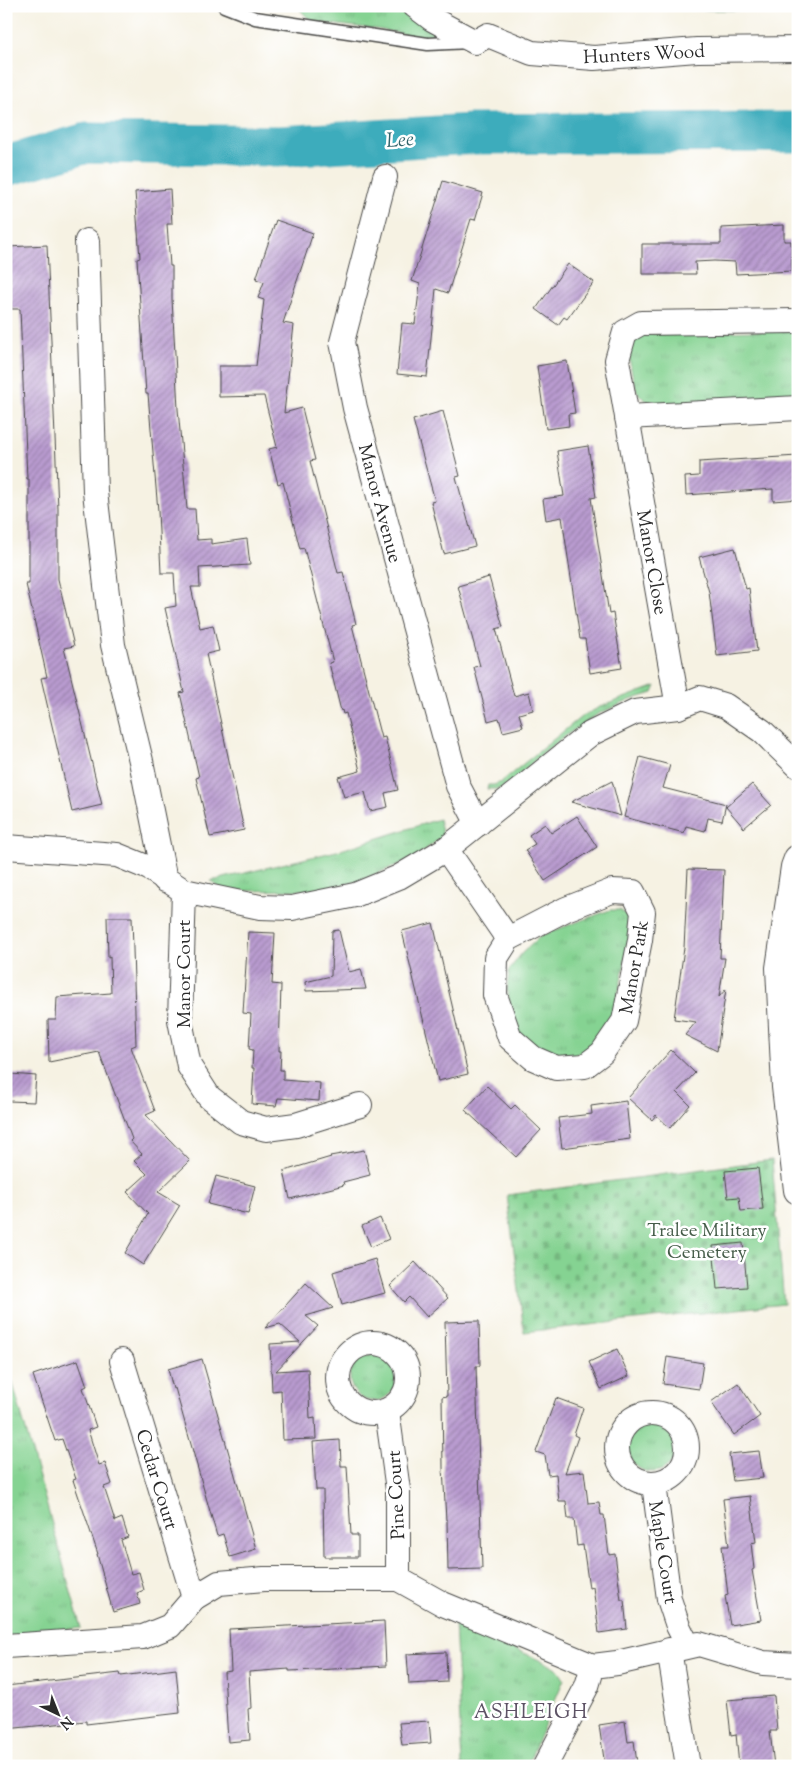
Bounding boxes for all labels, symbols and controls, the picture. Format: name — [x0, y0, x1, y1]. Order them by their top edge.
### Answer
street label: Hunters Wood — [583, 39, 706, 72]
water label: Lee — [385, 126, 415, 157]
street label: Manor Avenue — [350, 441, 407, 566]
street label: Manor Close — [628, 508, 673, 617]
street label: Manor Park — [614, 918, 657, 1017]
street label: Manor Court — [172, 919, 199, 1028]
park label: Tralee Military Cemetery — [647, 1218, 767, 1267]
street label: Cedar Court — [128, 1426, 184, 1534]
street label: Pine Court — [382, 1449, 413, 1540]
street label: Maple Court — [640, 1499, 683, 1606]
north arrow — [32, 1690, 82, 1740]
district label: ASHLEIGH — [474, 1699, 588, 1728]
text: N — [55, 1711, 76, 1733]

